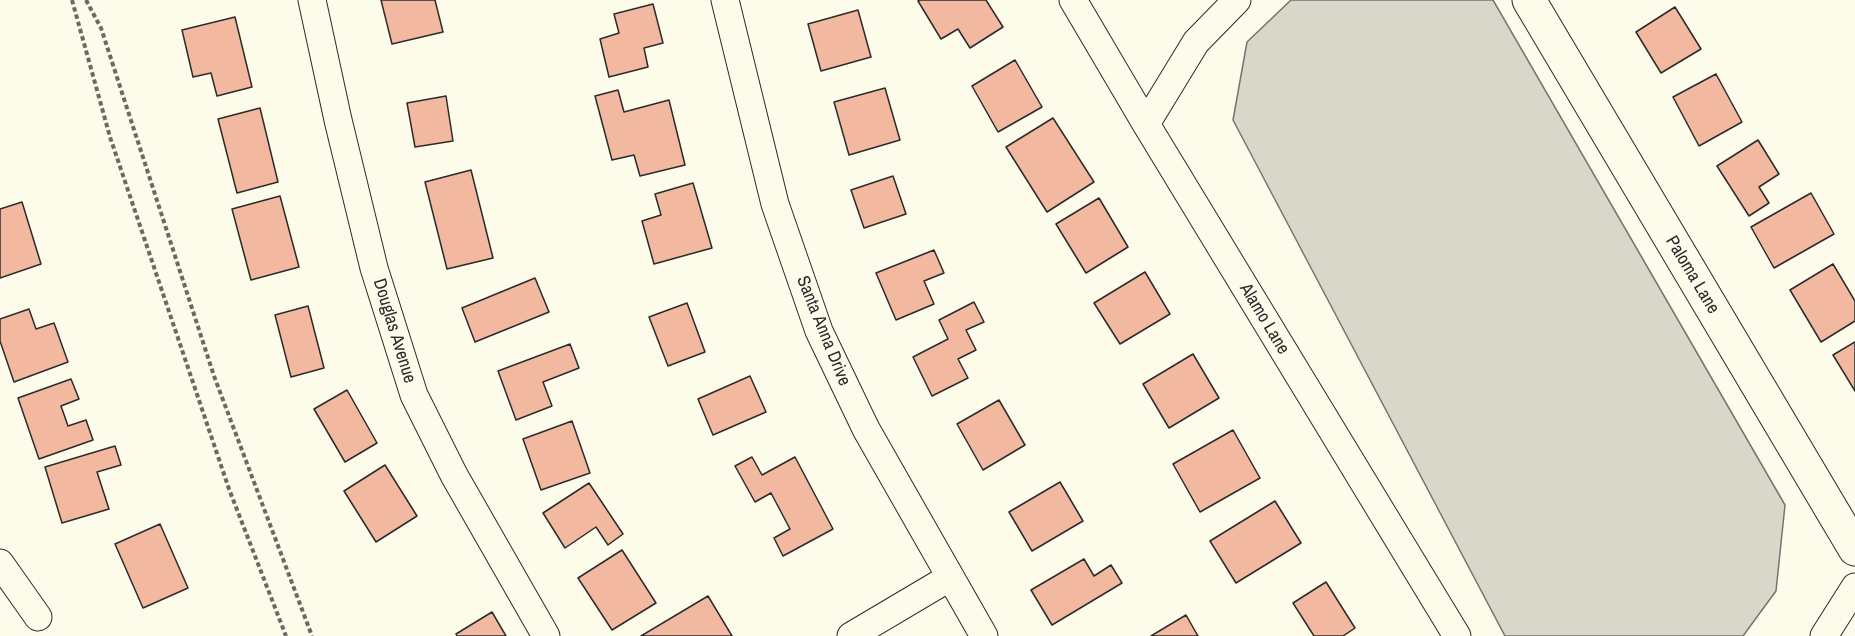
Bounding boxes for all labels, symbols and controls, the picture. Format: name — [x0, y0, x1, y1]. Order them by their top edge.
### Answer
street label: Paloma Lane — [1660, 232, 1724, 318]
street label: Santa Anna Drive — [791, 273, 855, 389]
street label: Douglas Avenue — [368, 276, 420, 386]
street label: Alamo Lane — [1234, 280, 1294, 358]

